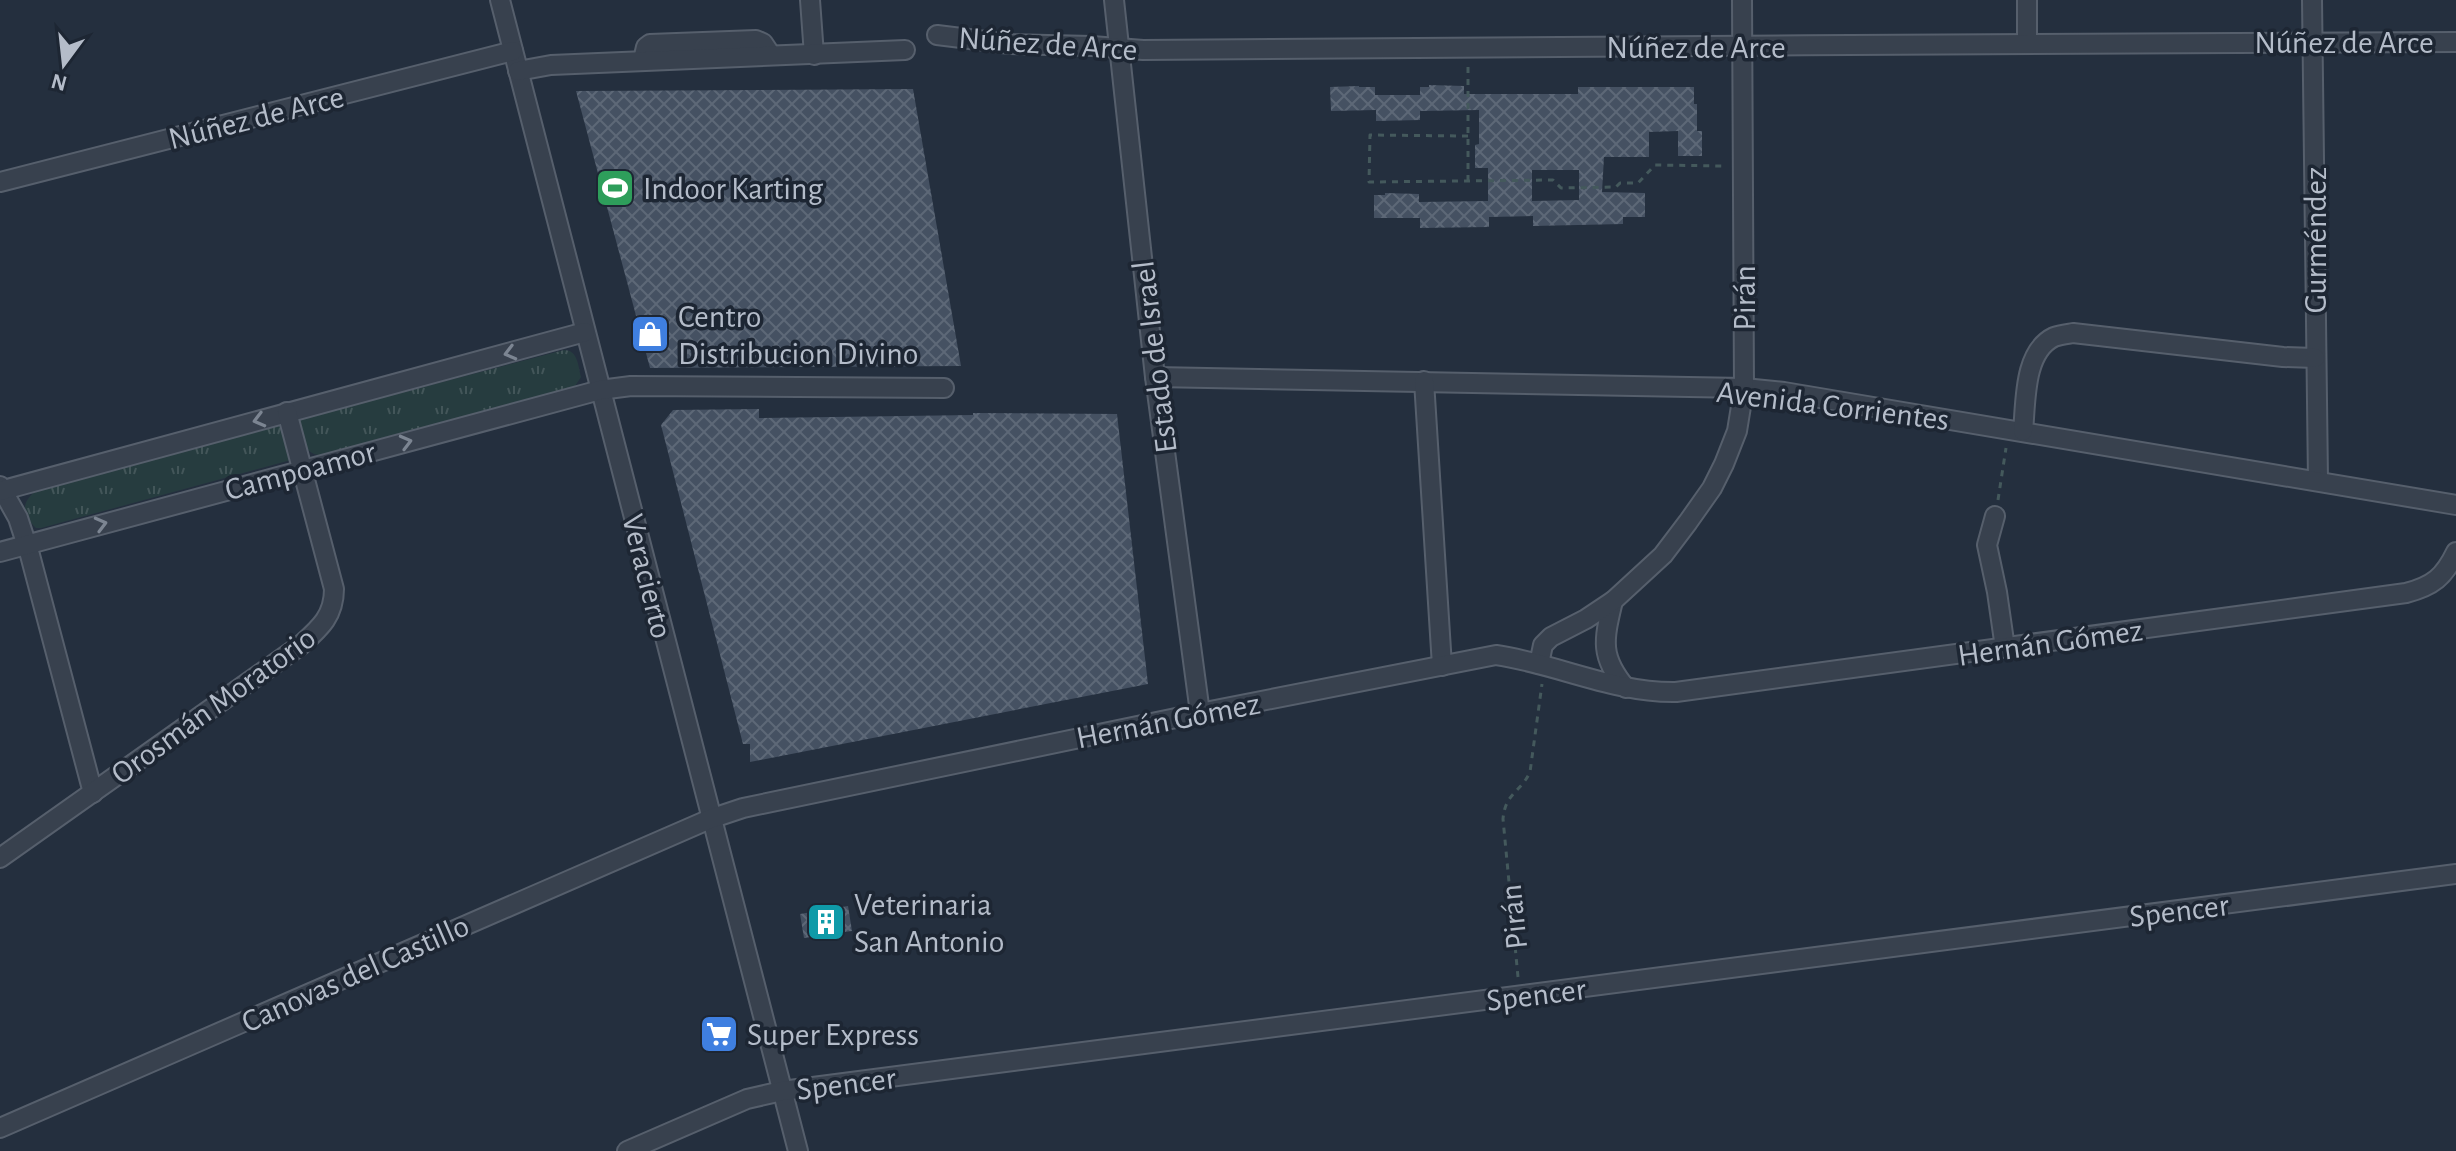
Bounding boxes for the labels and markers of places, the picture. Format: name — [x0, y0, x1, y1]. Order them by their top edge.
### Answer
sports icon: Indoor Karting — [594, 167, 636, 209]
place label: Indoor Karting — [643, 173, 824, 205]
place label: Centro Distribucion Divino — [678, 301, 918, 370]
shop icon: Centro Distribucion Divino — [629, 313, 671, 355]
place label: Veterinaria San Antonio — [854, 889, 1005, 958]
building icon: Veterinaria San Antonio — [805, 901, 847, 943]
supermarket icon: Super Express — [698, 1013, 740, 1055]
place label: Super Express — [747, 1019, 919, 1051]

